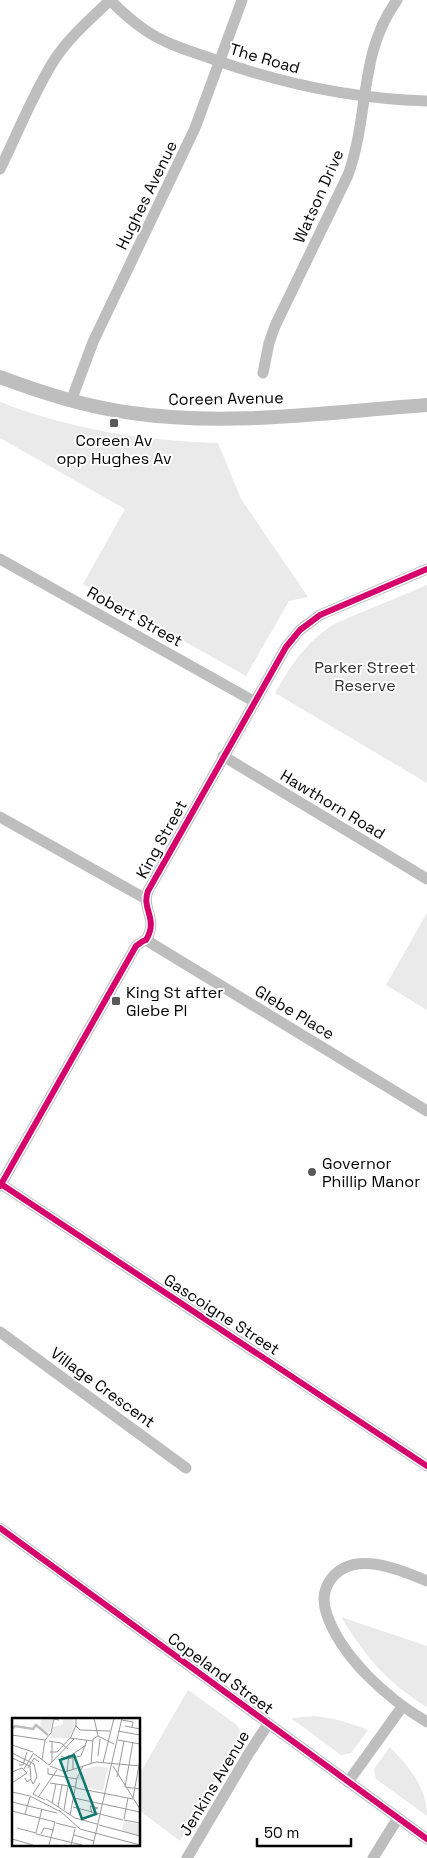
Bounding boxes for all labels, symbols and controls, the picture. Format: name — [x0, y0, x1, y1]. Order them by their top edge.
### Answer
street label: The Road — [227, 38, 302, 79]
street label: Hughes Avenue — [111, 137, 182, 253]
street label: Watson Drive — [288, 146, 348, 246]
street label: Coreen Avenue — [168, 387, 284, 410]
marker: Coreen Av opp Hughes Av — [108, 417, 120, 429]
place label: Coreen Av opp Hughes Av — [56, 430, 172, 469]
street label: Robert Street — [83, 582, 186, 651]
park label: Parker Street Reserve — [314, 657, 416, 696]
street label: Hawthorn Road — [276, 765, 389, 844]
street label: King Street — [131, 796, 192, 882]
street label: Glebe Place — [251, 980, 338, 1044]
place label: King St after Glebe Pl — [126, 982, 223, 1021]
marker: King St after Glebe Pl — [110, 995, 122, 1007]
place label: Governor Phillip Manor — [322, 1153, 420, 1192]
marker: Governor Phillip Manor — [306, 1166, 318, 1178]
street label: Gascoigne Street — [160, 1269, 284, 1360]
street label: Village Crescent — [46, 1342, 159, 1432]
street label: Copeland Street — [163, 1628, 278, 1719]
inset map — [12, 1718, 140, 1846]
street label: Jenkins Avenue — [175, 1727, 254, 1840]
scale bar — [257, 1816, 351, 1848]
text: 50 m — [264, 1823, 299, 1842]

